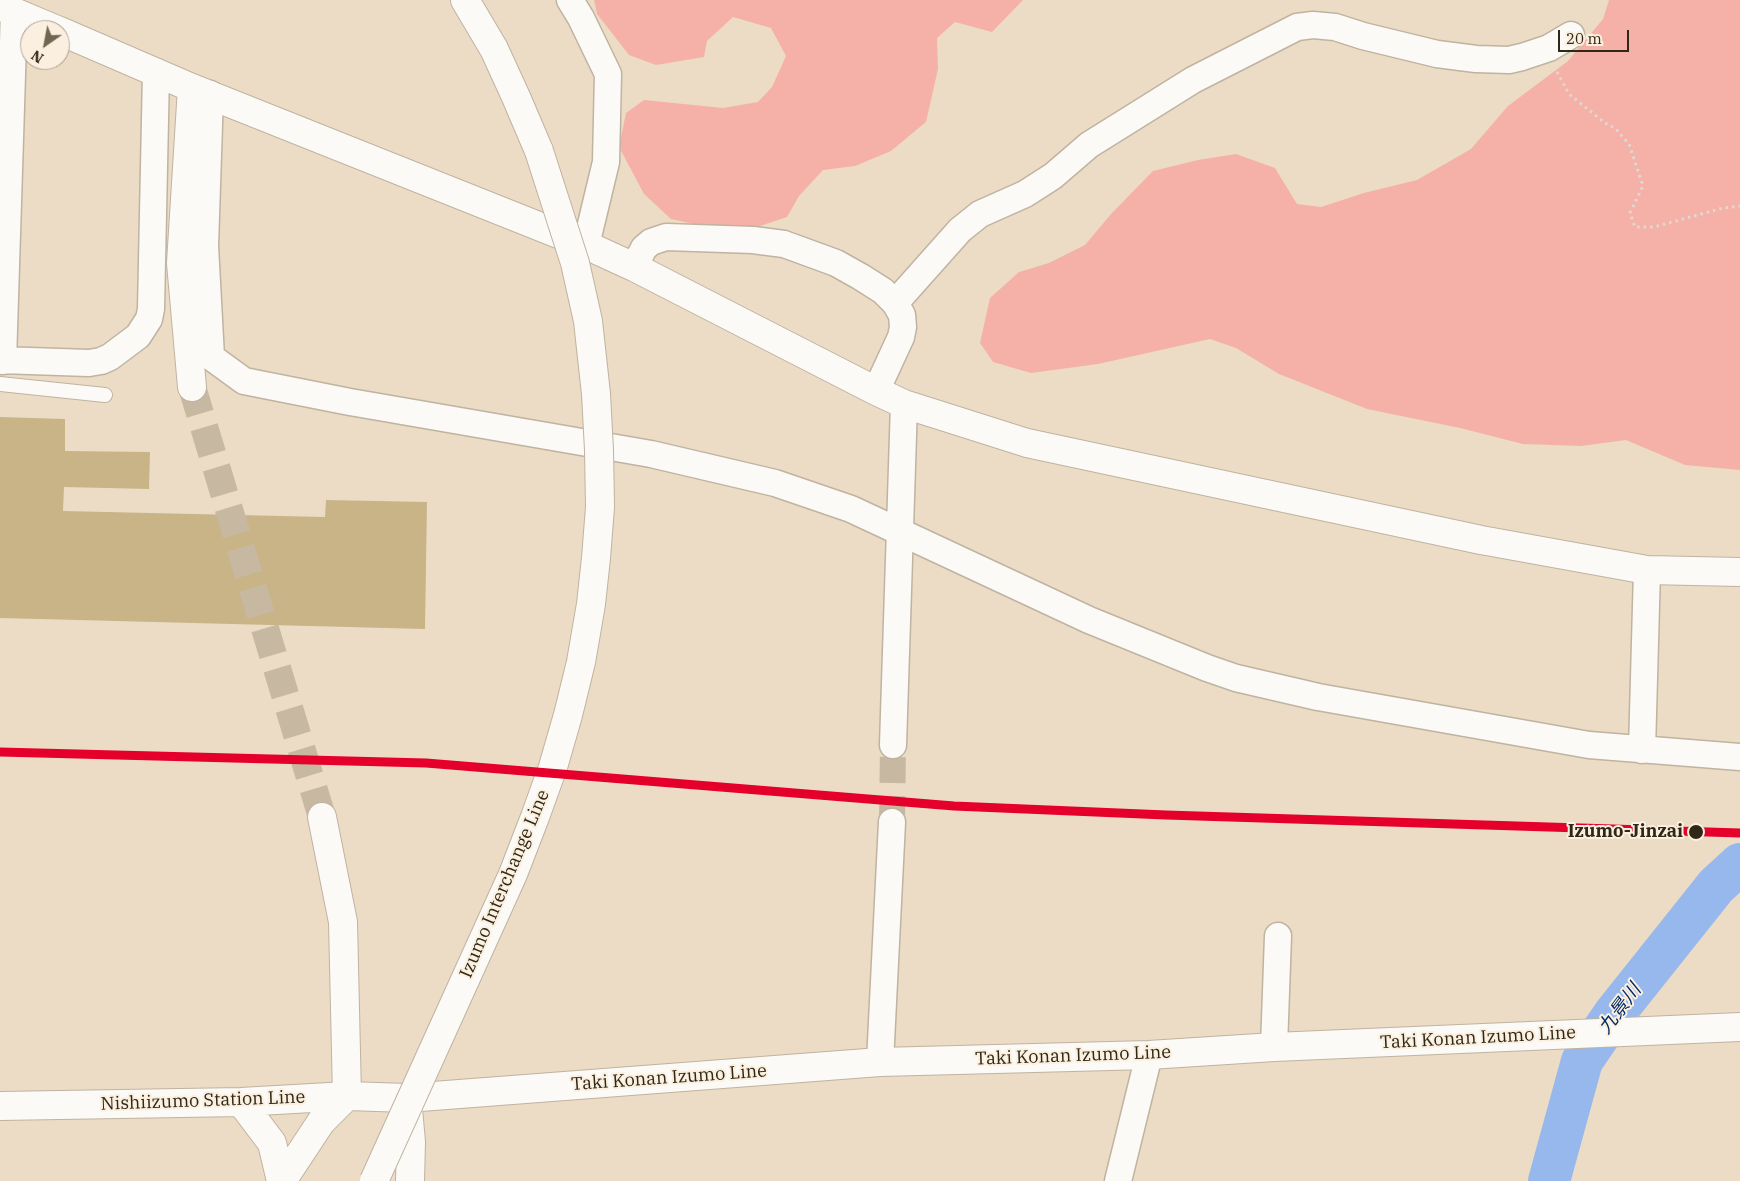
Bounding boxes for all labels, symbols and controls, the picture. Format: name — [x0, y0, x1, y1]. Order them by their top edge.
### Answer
north arrow — [20, 20, 70, 70]
scale bar — [1560, 20, 1631, 52]
text: 20 m — [1566, 29, 1602, 48]
text: N — [28, 46, 47, 67]
street label: Izumo Interchange Line — [455, 787, 555, 981]
place label: Izumo-Jinzai — [1568, 821, 1683, 843]
marker: Izumo-Jinzai — [1687, 823, 1705, 841]
water label: 九景川 — [1594, 979, 1646, 1039]
street label: Taki Konan Izumo Line — [1379, 1022, 1577, 1054]
street label: Taki Konan Izumo Line — [975, 1042, 1171, 1070]
street label: Taki Konan Izumo Line — [570, 1060, 768, 1096]
street label: Nishiizumo Station Line — [100, 1087, 306, 1115]

